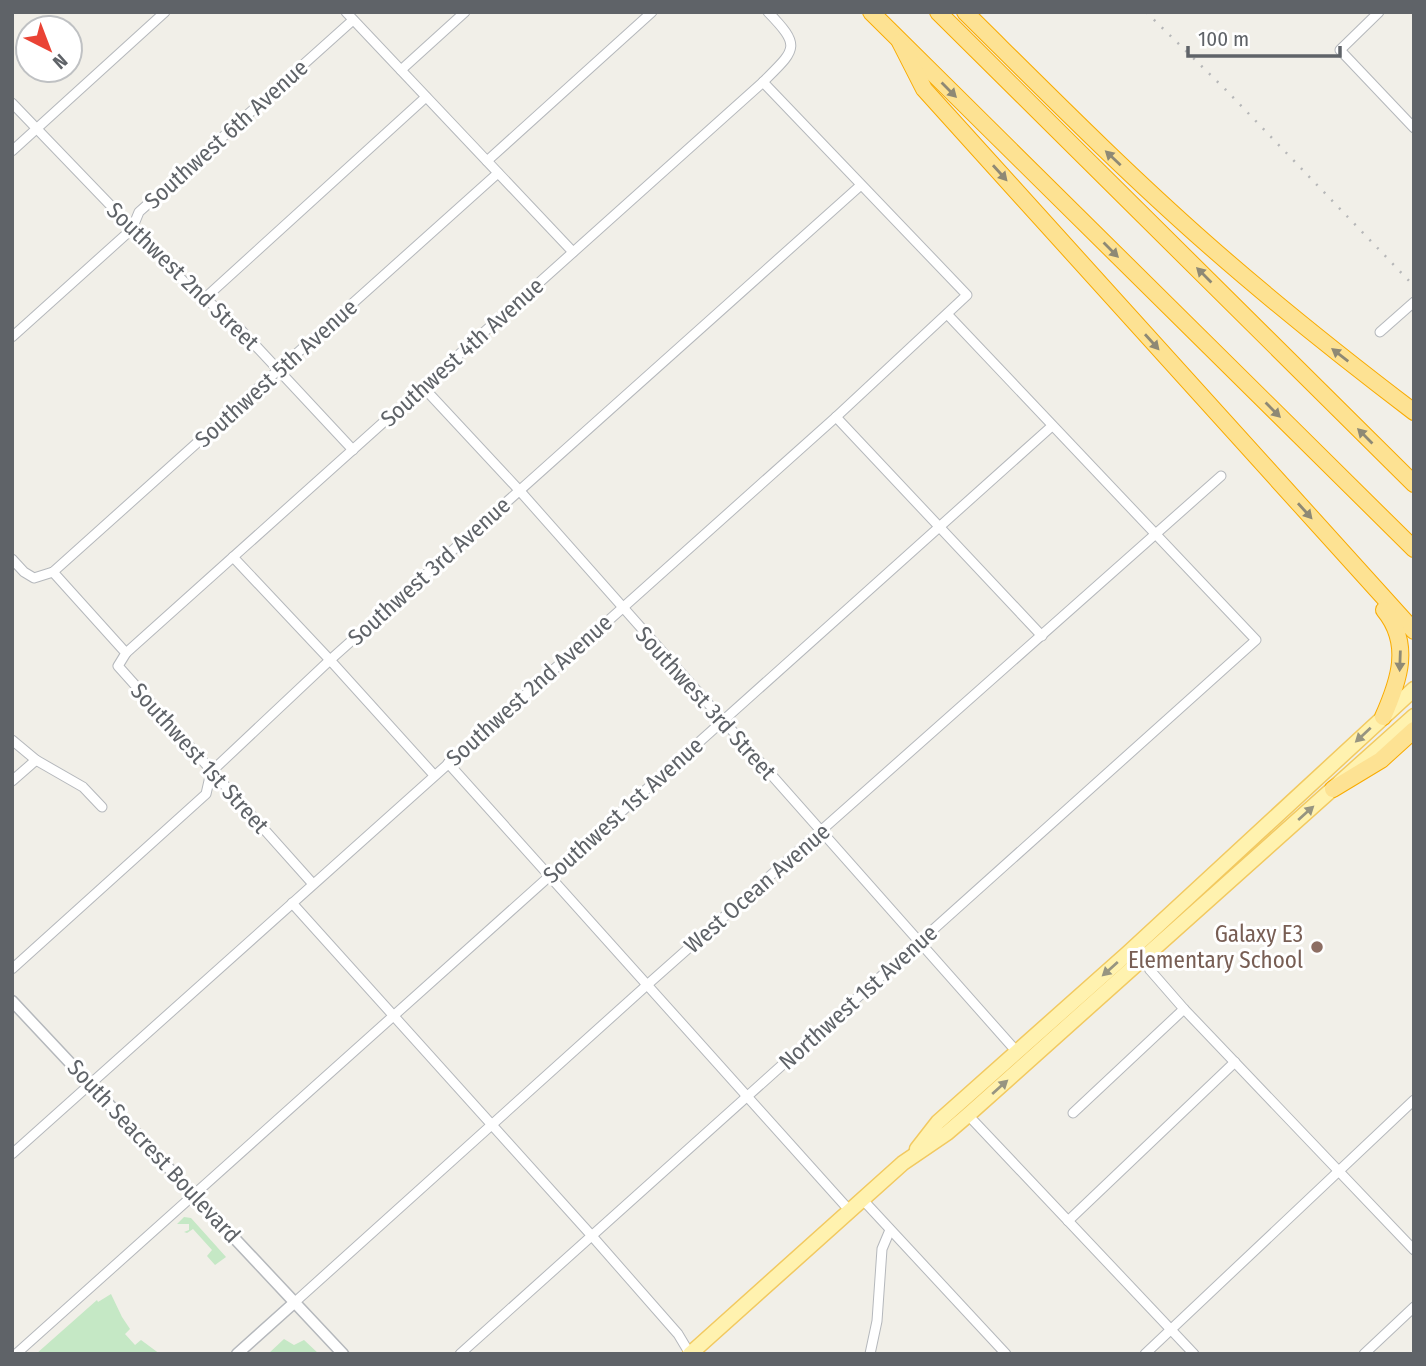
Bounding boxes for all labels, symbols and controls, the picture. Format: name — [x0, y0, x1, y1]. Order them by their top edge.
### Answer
north arrow — [14, 14, 84, 84]
scale bar — [1188, 14, 1340, 58]
text: 100 m — [1198, 26, 1249, 52]
text: N — [48, 49, 72, 74]
street label: Southwest 6th Avenue — [139, 53, 313, 215]
one-way arrow — [940, 81, 957, 97]
one-way arrow — [1105, 151, 1122, 167]
one-way arrow — [992, 164, 1008, 182]
street label: Southwest 2nd Street — [101, 196, 265, 356]
one-way arrow — [1102, 241, 1119, 258]
one-way arrow — [1195, 267, 1212, 284]
street label: Southwest 4th Avenue — [375, 271, 549, 433]
street label: Southwest 5th Avenue — [189, 293, 363, 453]
one-way arrow — [1144, 333, 1160, 350]
one-way arrow — [1332, 348, 1350, 363]
one-way arrow — [1264, 401, 1281, 418]
one-way arrow — [1357, 427, 1374, 444]
street label: Southwest 3rd Avenue — [342, 491, 516, 651]
one-way arrow — [1297, 502, 1313, 520]
street label: Southwest 2nd Avenue — [440, 608, 618, 772]
street label: Southwest 3rd Street — [630, 621, 782, 786]
one-way arrow — [1394, 650, 1405, 672]
street label: Southwest 1st Street — [125, 677, 275, 839]
one-way arrow — [1355, 726, 1372, 742]
street label: Southwest 1st Avenue — [537, 731, 709, 889]
one-way arrow — [1297, 805, 1315, 821]
street label: West Ocean Avenue — [678, 817, 836, 959]
street label: Northwest 1st Avenue — [773, 918, 943, 1076]
place label: Galaxy E3 Elementary School — [1128, 920, 1303, 974]
marker: Galaxy E3 Elementary School — [1309, 939, 1325, 955]
one-way arrow — [1101, 961, 1119, 977]
street label: South Seacrest Boulevard — [62, 1053, 246, 1249]
one-way arrow — [991, 1079, 1009, 1095]

